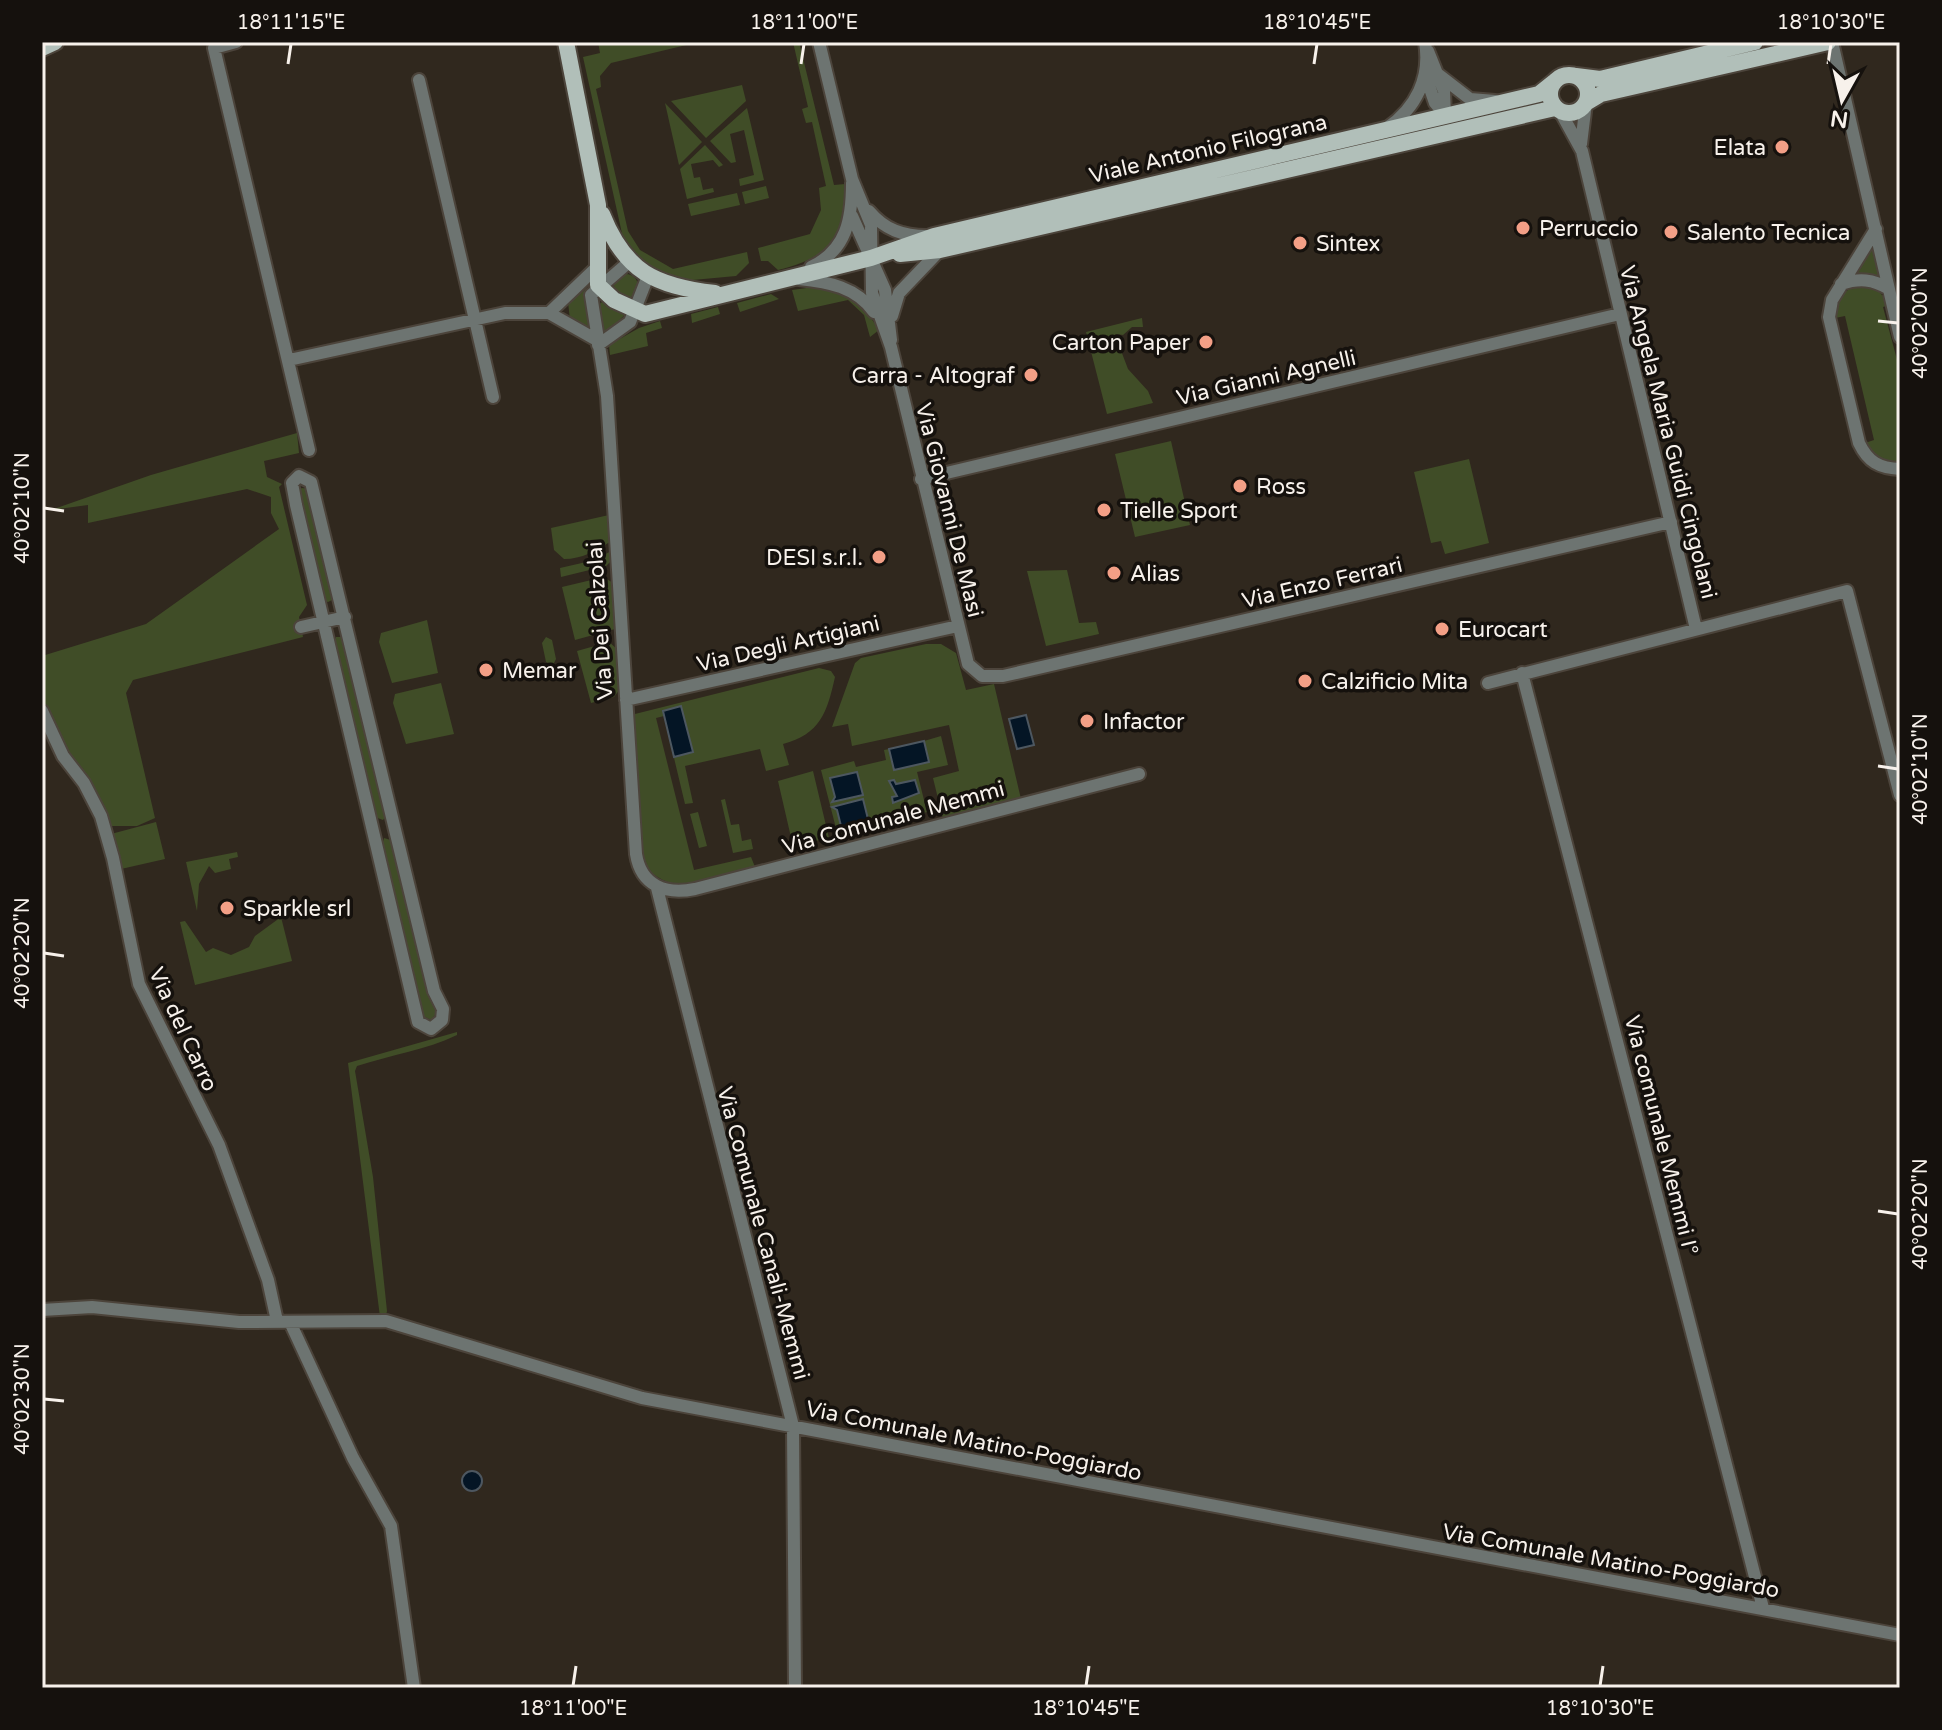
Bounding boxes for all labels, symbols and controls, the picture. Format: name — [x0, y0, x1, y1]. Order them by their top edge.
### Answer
text: 18°11'15"E — [237, 11, 345, 35]
text: 18°11'00"E — [750, 11, 858, 35]
text: 18°10'45"E — [1263, 11, 1371, 35]
text: 18°10'30"E — [1777, 11, 1885, 35]
north arrow — [1802, 60, 1882, 140]
text: N — [1829, 105, 1850, 133]
street label: Viale Antonio Filograna — [1087, 109, 1330, 189]
place label: Elata — [1714, 135, 1766, 161]
marker: Elata — [1773, 138, 1791, 156]
place label: Perruccio — [1539, 216, 1638, 242]
marker: Perruccio — [1514, 219, 1532, 237]
place label: Salento Tecnica — [1687, 220, 1850, 246]
marker: Salento Tecnica — [1662, 223, 1680, 241]
place label: Sintex — [1316, 231, 1380, 257]
marker: Sintex — [1291, 234, 1309, 252]
street label: Via Angela Maria Guidi Cingolani — [1614, 263, 1722, 602]
text: 40°02'00"N — [1909, 267, 1933, 379]
place label: Carton Paper — [1052, 330, 1191, 356]
marker: Carton Paper — [1197, 333, 1215, 351]
street label: Via Gianni Agnelli — [1174, 345, 1359, 411]
place label: Carra - Altograf — [852, 363, 1016, 389]
marker: Carra - Altograf — [1022, 366, 1040, 384]
street label: Via Giovanni De Masi — [910, 400, 988, 620]
text: 40°02'10"N — [11, 452, 35, 564]
place label: Ross — [1256, 474, 1306, 500]
marker: Ross — [1231, 477, 1249, 495]
place label: Tielle Sport — [1120, 498, 1238, 524]
marker: Tielle Sport — [1095, 501, 1113, 519]
street label: Via Dei Calzolai — [581, 541, 619, 701]
place label: DESI s.r.l. — [766, 545, 863, 571]
marker: DESI s.r.l. — [870, 548, 888, 566]
street label: Via Enzo Ferrari — [1239, 552, 1405, 614]
place label: Alias — [1130, 561, 1180, 587]
marker: Alias — [1105, 564, 1123, 582]
street label: Via Degli Artigiani — [694, 610, 882, 678]
place label: Eurocart — [1458, 617, 1548, 643]
marker: Eurocart — [1433, 620, 1451, 638]
place label: Memar — [502, 658, 577, 684]
marker: Memar — [477, 661, 495, 679]
place label: Calzificio Mita — [1321, 669, 1468, 695]
marker: Calzificio Mita — [1296, 672, 1314, 690]
place label: Infactor — [1103, 709, 1185, 735]
marker: Infactor — [1078, 712, 1096, 730]
text: 40°02'10"N — [1909, 713, 1933, 825]
street label: Via Comunale Memmi — [779, 776, 1007, 860]
place label: Sparkle srl — [243, 896, 351, 922]
text: 40°02'20"N — [11, 897, 35, 1009]
marker: Sparkle srl — [218, 899, 236, 917]
street label: Via del Carro — [143, 963, 223, 1096]
street label: Via comunale Memmi I° — [1619, 1013, 1703, 1258]
street label: Via Comunale Canali-Memmi — [711, 1084, 815, 1383]
text: 40°02'20"N — [1909, 1158, 1933, 1270]
text: 40°02'30"N — [11, 1343, 35, 1455]
street label: Via Comunale Matino-Poggiardo — [804, 1396, 1144, 1486]
street label: Via Comunale Matino-Poggiardo — [1440, 1519, 1781, 1603]
text: 18°11'00"E — [519, 1697, 627, 1721]
text: 18°10'45"E — [1032, 1697, 1140, 1721]
text: 18°10'30"E — [1546, 1697, 1654, 1721]

